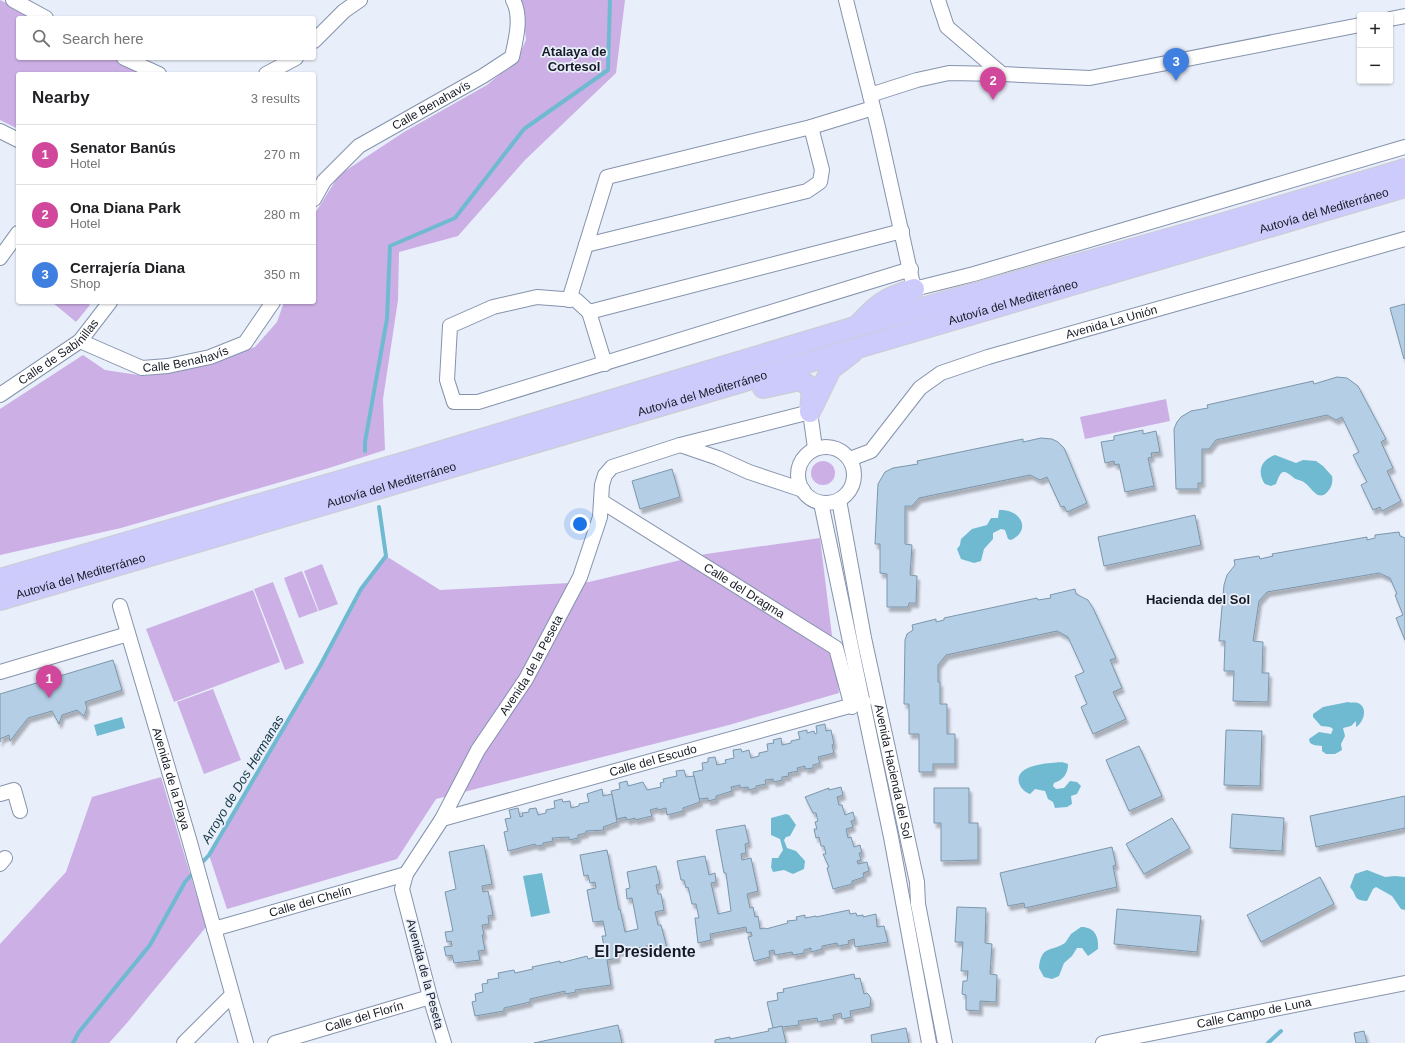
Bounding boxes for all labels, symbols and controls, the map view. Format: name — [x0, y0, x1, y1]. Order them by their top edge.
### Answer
map controls — [1357, 12, 1393, 84]
button: + — [1357, 12, 1393, 48]
search box — [16, 16, 316, 60]
icon: search — [30, 27, 52, 49]
text: Search here — [62, 30, 144, 47]
district label: Atalaya de Cortesol — [541, 44, 607, 74]
pin: 3 — [1163, 48, 1189, 81]
button: − — [1357, 48, 1393, 84]
pin: 2 — [980, 67, 1006, 100]
street label: Calle Benahavís — [390, 78, 473, 133]
text: Nearby — [32, 88, 90, 107]
text: 3 results — [251, 91, 300, 106]
text: Senator Banús — [70, 139, 176, 156]
text: 1 — [41, 147, 49, 162]
text: 270 m — [264, 147, 300, 162]
text: Hotel — [70, 156, 100, 171]
street label: Autovía del Mediterráneo — [1258, 185, 1391, 236]
text: Ona Diana Park — [70, 199, 181, 216]
text: 2 — [41, 207, 49, 222]
text: 280 m — [264, 207, 300, 222]
text: Hotel — [70, 216, 100, 231]
text: Cerrajería Diana — [70, 259, 185, 276]
text: 3 — [41, 267, 49, 282]
text: 350 m — [264, 267, 300, 282]
text: Shop — [70, 276, 100, 291]
street label: Autovía del Mediterráneo — [947, 276, 1080, 328]
street label: Avenida La Unión — [1064, 302, 1159, 342]
street label: Calle de Sabinillas — [16, 316, 101, 388]
street label: Calle Benahavís — [142, 343, 230, 375]
street label: Autovía del Mediterráneo — [636, 368, 769, 419]
street label: Autovía del Mediterráneo — [325, 459, 458, 511]
your location — [570, 514, 590, 534]
street label: Autovía del Mediterráneo — [14, 551, 147, 602]
street label: Calle del Dragma — [701, 560, 788, 621]
district label: Hacienda del Sol — [1146, 592, 1250, 607]
street label: Avenida de la Peseta — [497, 612, 566, 718]
pin: 1 — [36, 665, 62, 698]
street label: Avenida Hacienda del Sol — [872, 703, 914, 840]
water label: Arroyo de Dos Hermanas — [198, 712, 287, 847]
street label: Avenida de la Playa — [149, 726, 193, 832]
street label: Calle del Escudo — [608, 742, 699, 779]
street label: Calle del Chelín — [267, 883, 353, 920]
street label: Avenida de la Peseta — [404, 918, 446, 1031]
district label: El Presidente — [594, 943, 696, 960]
street label: Calle Campo de Luna — [1196, 995, 1313, 1031]
street label: Calle del Florín — [323, 998, 405, 1035]

